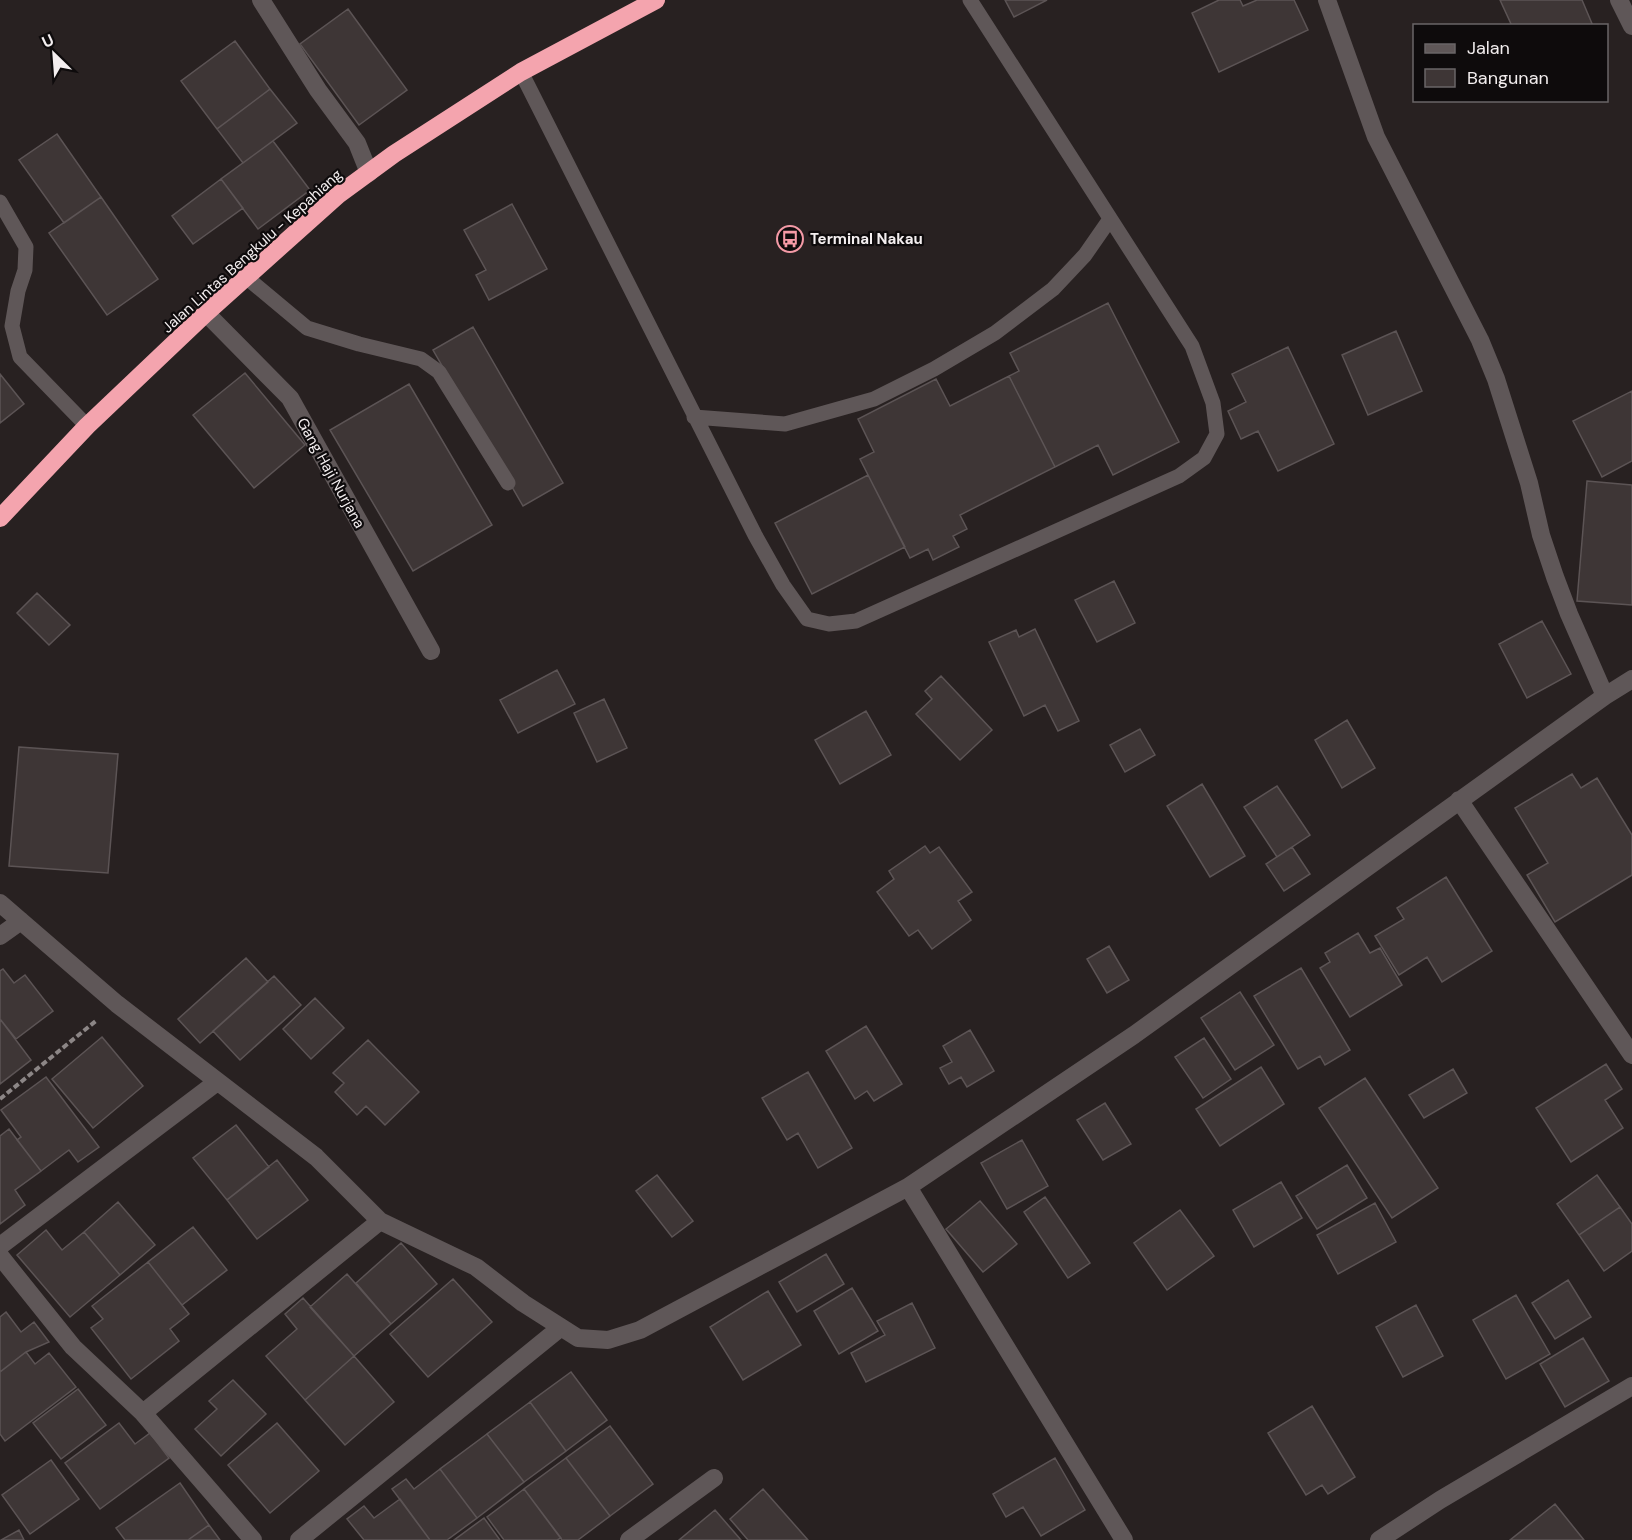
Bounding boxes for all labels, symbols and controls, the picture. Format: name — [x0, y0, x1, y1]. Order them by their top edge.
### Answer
north arrow — [24, 24, 84, 84]
legend — [1413, 24, 1608, 102]
text: U — [38, 29, 57, 53]
text: Jalan — [1467, 36, 1510, 60]
text: Bangunan — [1467, 66, 1549, 90]
street label: Jalan Lintas Bengkulu - Kepahiang — [158, 165, 346, 337]
bus stop icon: Terminal Nakau — [775, 224, 805, 254]
place label: Terminal Nakau — [810, 229, 923, 249]
street label: Gang Haji Nurjana — [292, 414, 370, 532]

